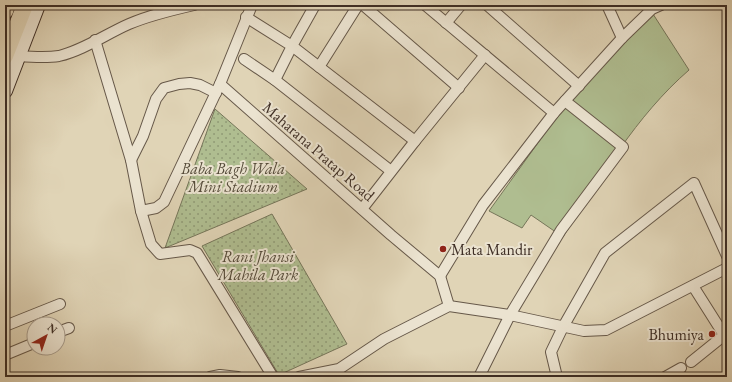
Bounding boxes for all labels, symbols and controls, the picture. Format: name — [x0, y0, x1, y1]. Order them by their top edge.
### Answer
street label: Maharana Pratap Road — [258, 97, 380, 206]
park label: Baba Bagh Wala Mini Stadium — [180, 158, 285, 197]
place label: Mata Mandir — [451, 239, 533, 260]
marker: Mata Mandir — [438, 244, 448, 254]
park label: Rani Jhansi Mahila Park — [217, 246, 299, 285]
north arrow — [26, 316, 66, 356]
text: N — [45, 320, 60, 337]
place label: Bhumiya — [648, 324, 705, 345]
marker: Bhumiya — [707, 329, 717, 339]

